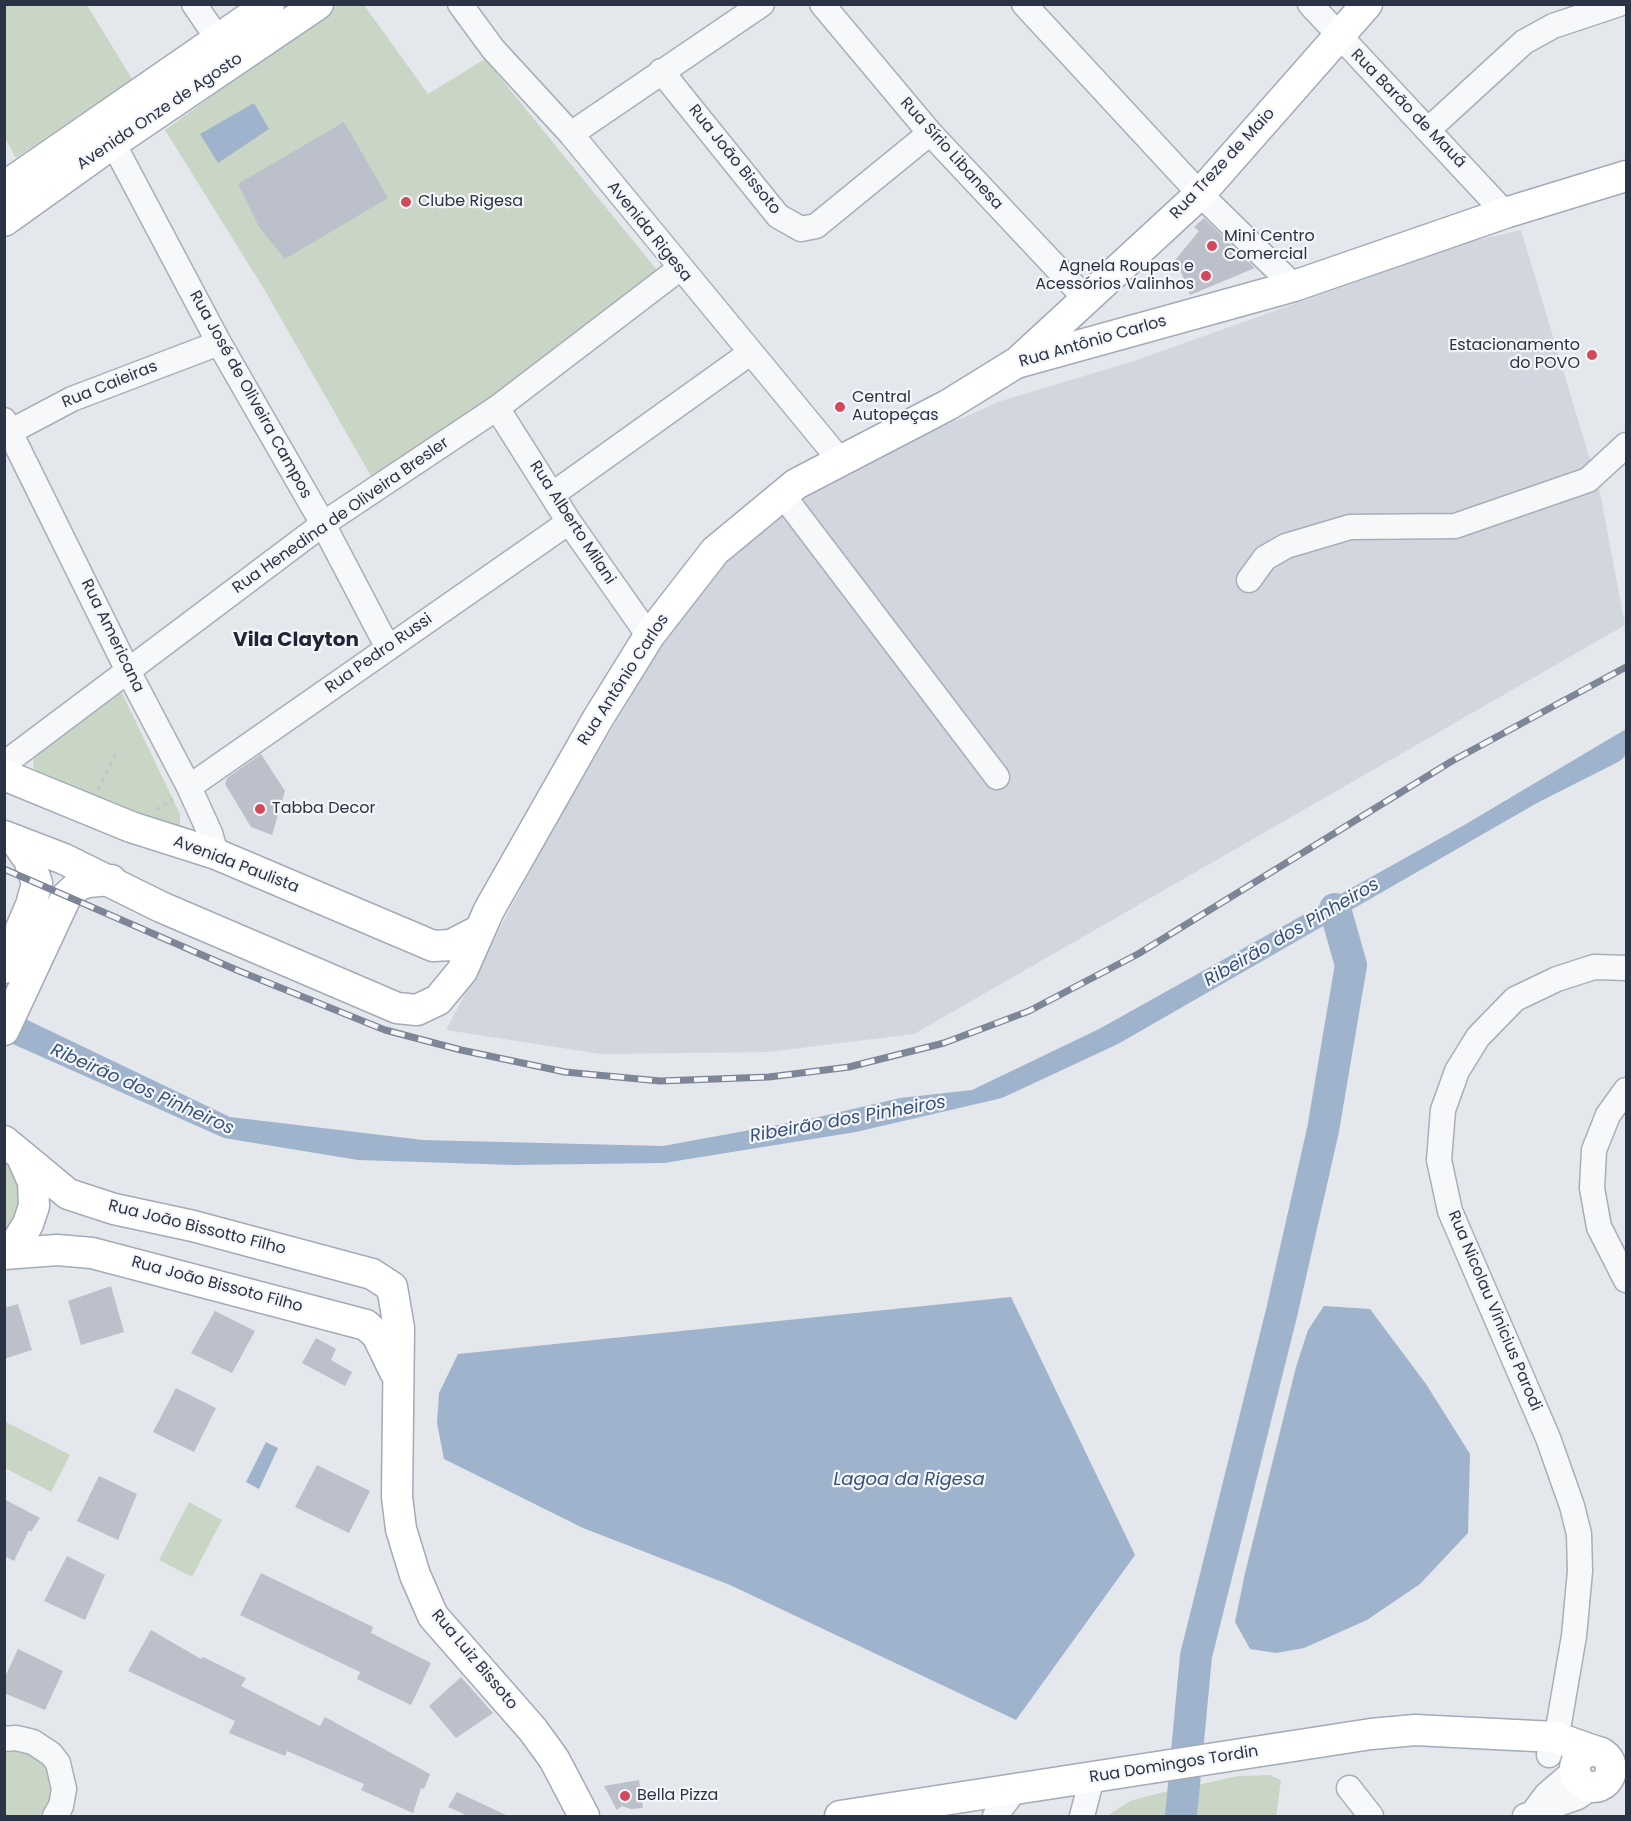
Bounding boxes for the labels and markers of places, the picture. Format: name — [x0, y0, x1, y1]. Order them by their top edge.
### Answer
place label: Clube Rigesa — [418, 192, 523, 212]
marker: Clube Rigesa — [399, 195, 413, 209]
place label: Mini Centro Comercial — [1224, 227, 1315, 265]
marker: Mini Centro Comercial — [1205, 239, 1219, 253]
place label: Agnela Roupas e Acessórios Valinhos — [1035, 257, 1194, 295]
marker: Agnela Roupas e Acessórios Valinhos — [1199, 269, 1213, 283]
place label: Estacionamento do POVO — [1449, 336, 1580, 374]
marker: Estacionamento do POVO — [1585, 348, 1599, 362]
place label: Central Autopeças — [852, 388, 939, 426]
marker: Central Autopeças — [833, 400, 847, 414]
place label: Tabba Decor — [272, 799, 375, 819]
marker: Tabba Decor — [253, 802, 267, 816]
place label: Bella Pizza — [637, 1786, 718, 1806]
marker: Bella Pizza — [618, 1789, 632, 1803]

